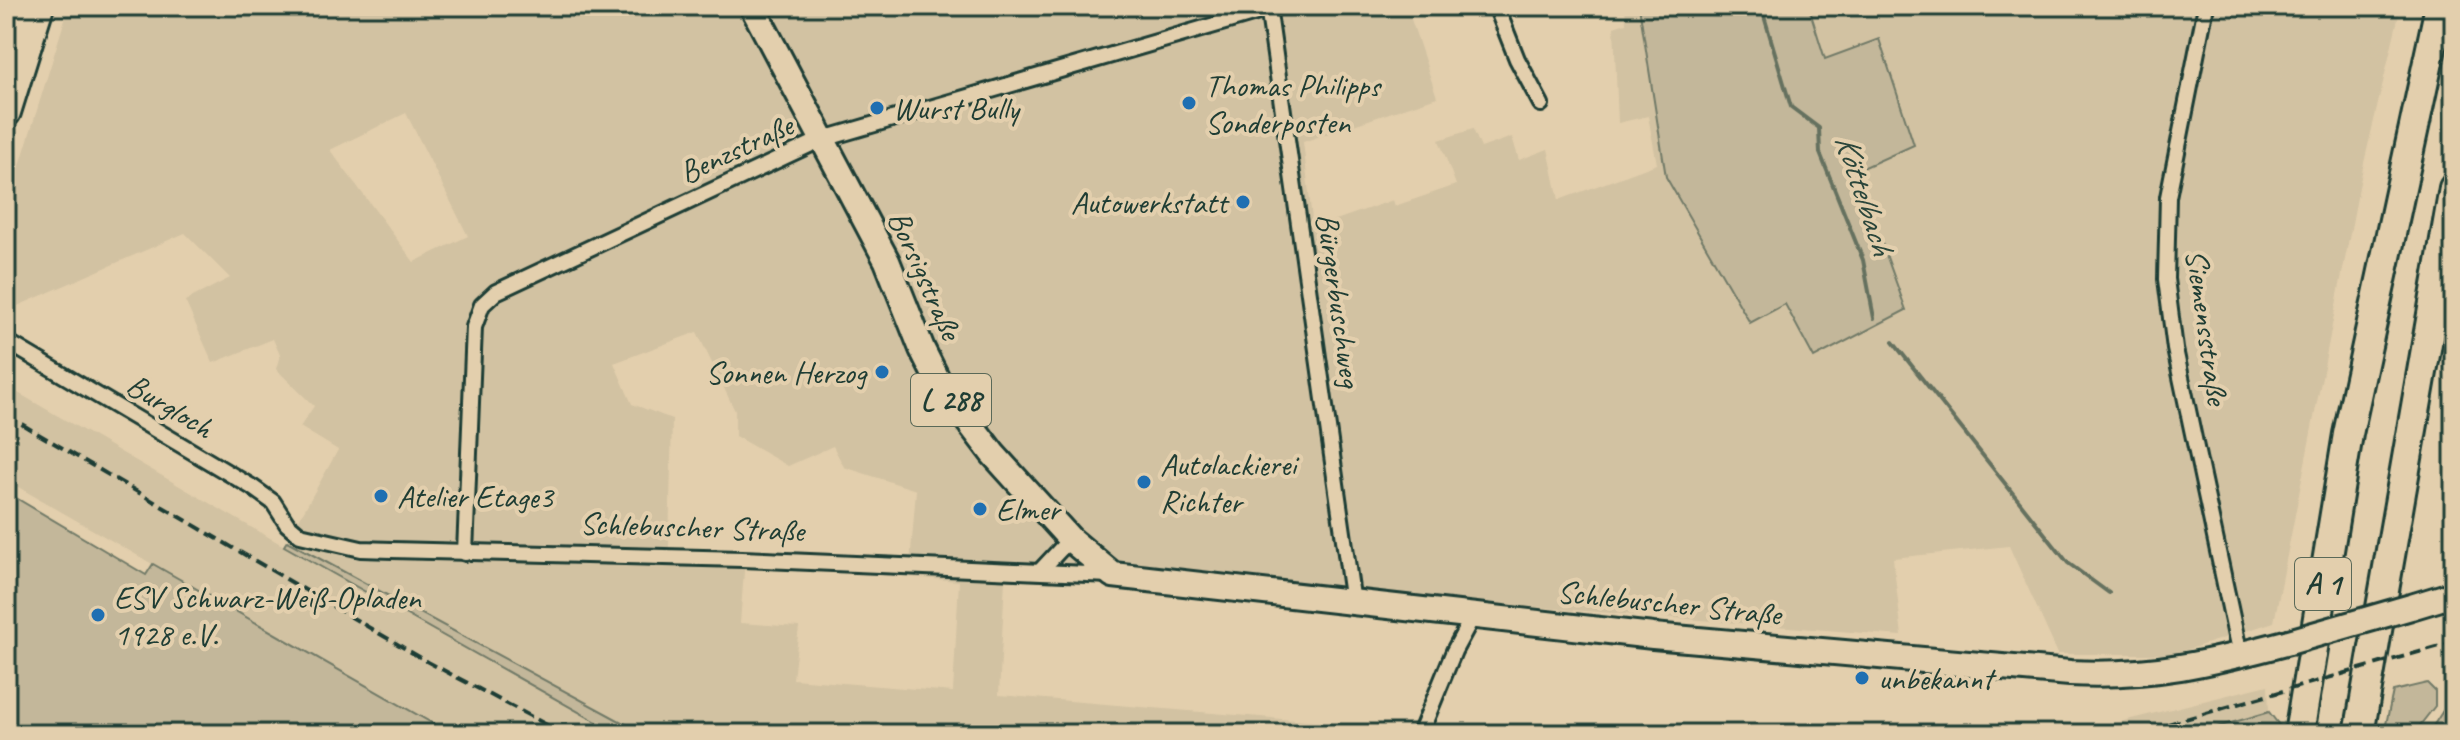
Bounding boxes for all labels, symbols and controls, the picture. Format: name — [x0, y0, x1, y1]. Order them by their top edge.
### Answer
place label: Thomas Philipps Sonderposten — [1205, 65, 1382, 143]
place label: Wurst Bully — [893, 88, 1022, 129]
marker: Thomas Philipps Sonderposten — [1180, 94, 1198, 112]
marker: Wurst Bully — [868, 99, 886, 117]
street label: Benzstraße — [673, 104, 802, 193]
water label: Köttelbach — [1825, 128, 1905, 262]
place label: Autowerkstatt — [1071, 182, 1230, 223]
marker: Autowerkstatt — [1234, 193, 1252, 211]
street label: Borsigstraße — [878, 204, 973, 348]
street label: Bürgerbuschweg — [1307, 210, 1372, 391]
street label: Siemensstraße — [2176, 247, 2239, 410]
place label: Sonnen Herzog — [705, 352, 868, 393]
marker: Sonnen Herzog — [873, 363, 891, 381]
street label: Burgloch — [119, 364, 222, 449]
road number: L 288 — [911, 374, 991, 426]
place label: Autolackierei Richter — [1160, 444, 1300, 522]
marker: Autolackierei Richter — [1135, 473, 1153, 491]
place label: Atelier Etage3 — [397, 476, 555, 517]
marker: Atelier Etage3 — [372, 487, 390, 505]
place label: Elmer — [996, 489, 1062, 530]
marker: Elmer — [971, 500, 989, 518]
street label: Schlebuscher Straße — [579, 503, 807, 551]
road number: A 1 — [2295, 558, 2351, 610]
street label: Schlebuscher Straße — [1555, 571, 1785, 635]
place label: ESV Schwarz-Weiß-Opladen 1928 e.V. — [114, 577, 422, 655]
marker: ESV Schwarz-Weiß-Opladen 1928 e.V. — [89, 606, 107, 624]
place label: unbekannt — [1878, 658, 1997, 699]
marker: unbekannt — [1853, 669, 1871, 687]

